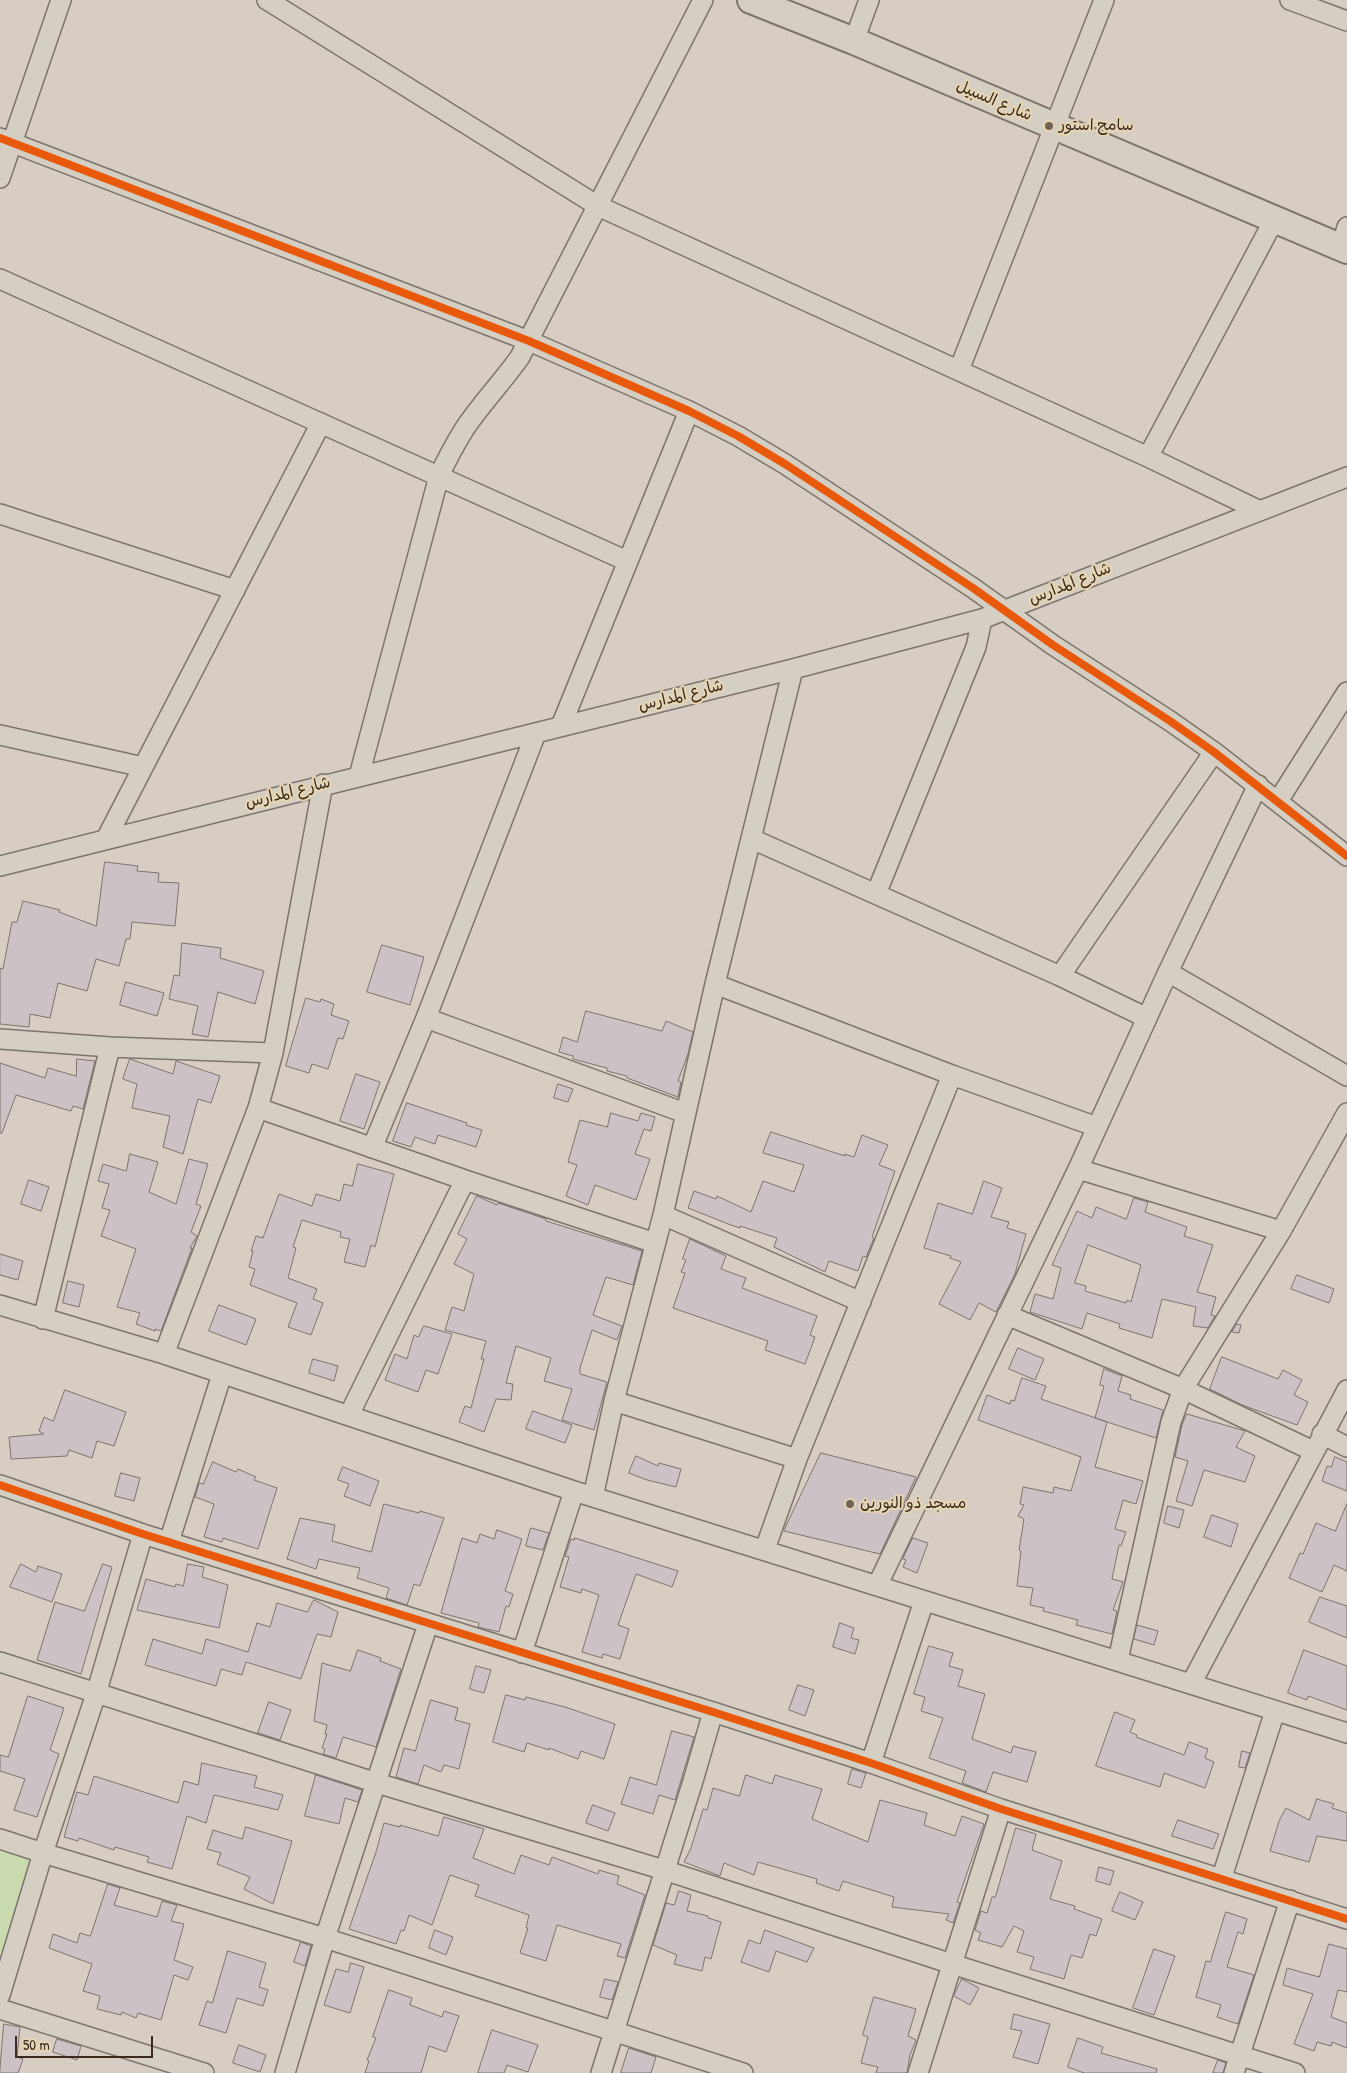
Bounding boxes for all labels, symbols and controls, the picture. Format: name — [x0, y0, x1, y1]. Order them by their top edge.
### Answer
street label: شارع السبيل — [953, 76, 1035, 126]
place label: سامح استور — [1059, 116, 1134, 136]
marker: سامح استور — [1043, 120, 1055, 132]
street label: شارع المدارس — [1026, 559, 1114, 609]
street label: شارع المدارس — [636, 676, 726, 716]
street label: شارع المدارس — [243, 773, 333, 813]
place label: مسجد ذو النورين — [860, 1494, 966, 1514]
marker: مسجد ذو النورين — [844, 1498, 856, 1510]
scale bar — [18, 2026, 155, 2058]
text: 50 m — [23, 2034, 50, 2055]

